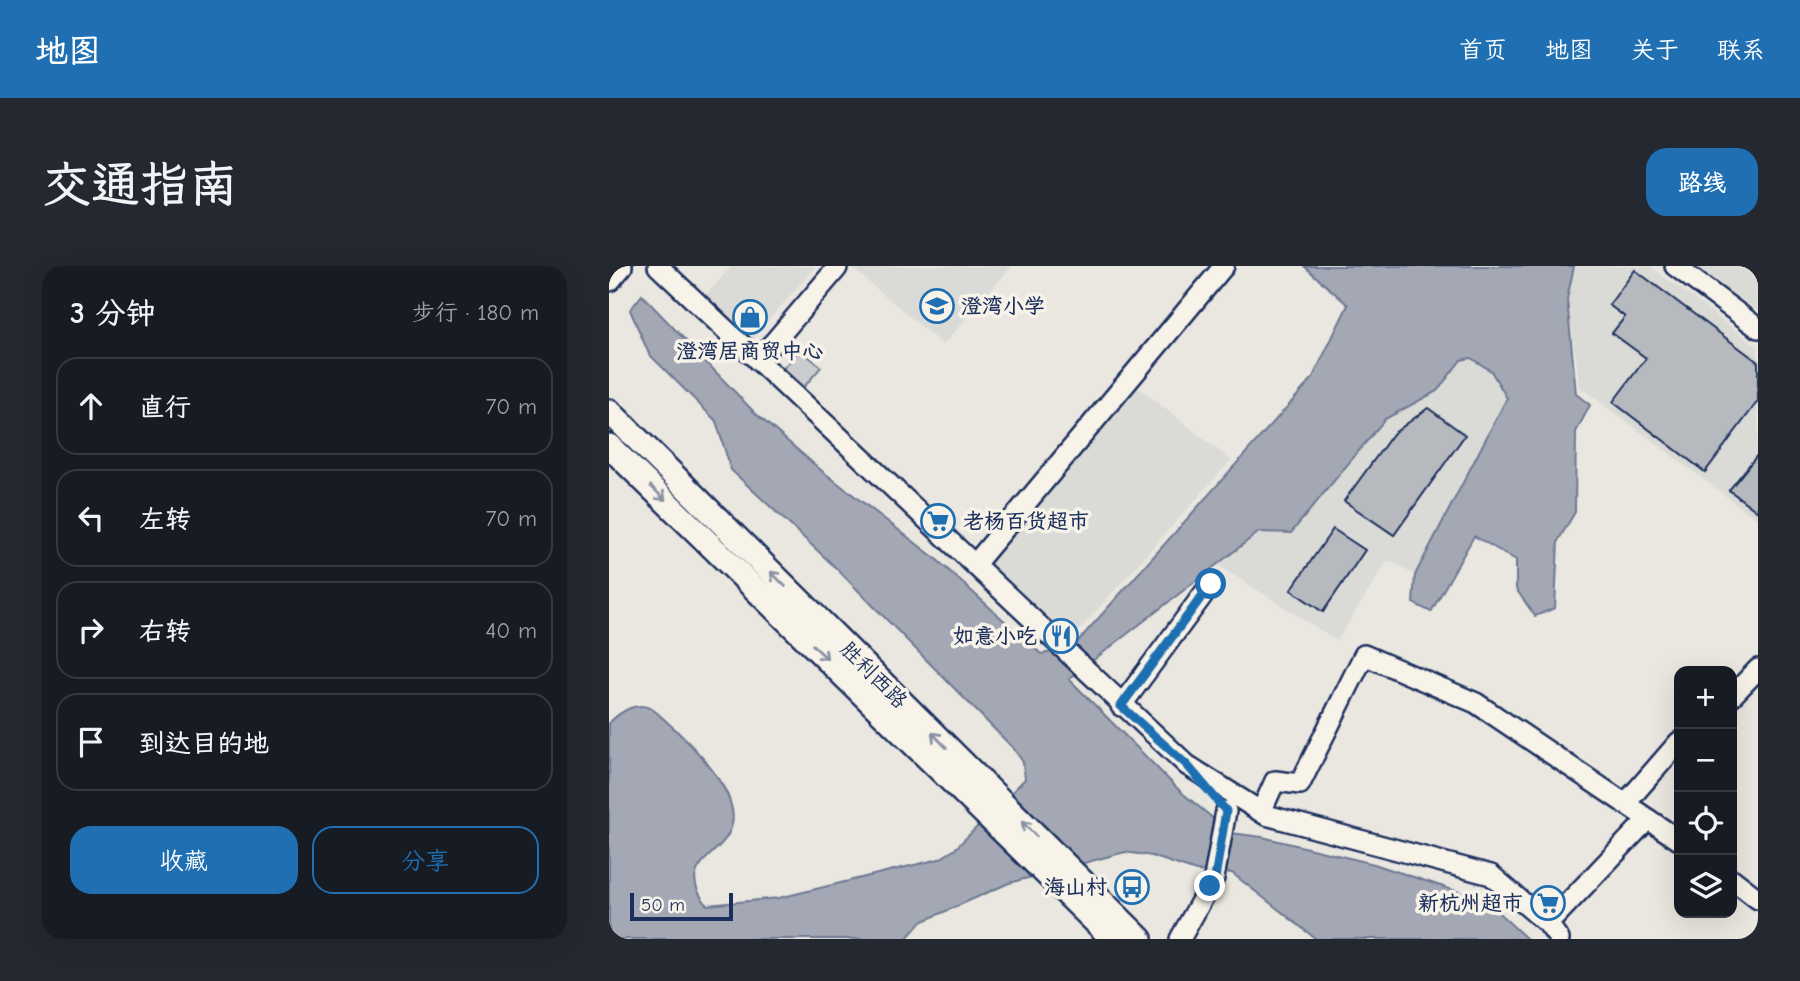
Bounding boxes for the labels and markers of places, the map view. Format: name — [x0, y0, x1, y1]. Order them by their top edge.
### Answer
school or university icon: 澄湾小学 — [918, 287, 956, 325]
place label: 澄湾小学 — [961, 294, 1045, 318]
shop icon: 澄湾居商贸中心 — [731, 298, 769, 336]
place label: 澄湾居商贸中心 — [677, 339, 824, 363]
supermarket icon: 老杨百货超市 — [919, 502, 957, 540]
place label: 老杨百货超市 — [963, 509, 1089, 533]
restaurant icon: 如意小吃 — [1042, 617, 1080, 655]
place label: 如意小吃 — [953, 624, 1037, 648]
bus stop icon: 海山村 — [1113, 868, 1151, 906]
place label: 海山村 — [1044, 875, 1107, 899]
supermarket icon: 新杭州超市 — [1529, 884, 1567, 922]
place label: 新杭州超市 — [1418, 891, 1523, 915]

